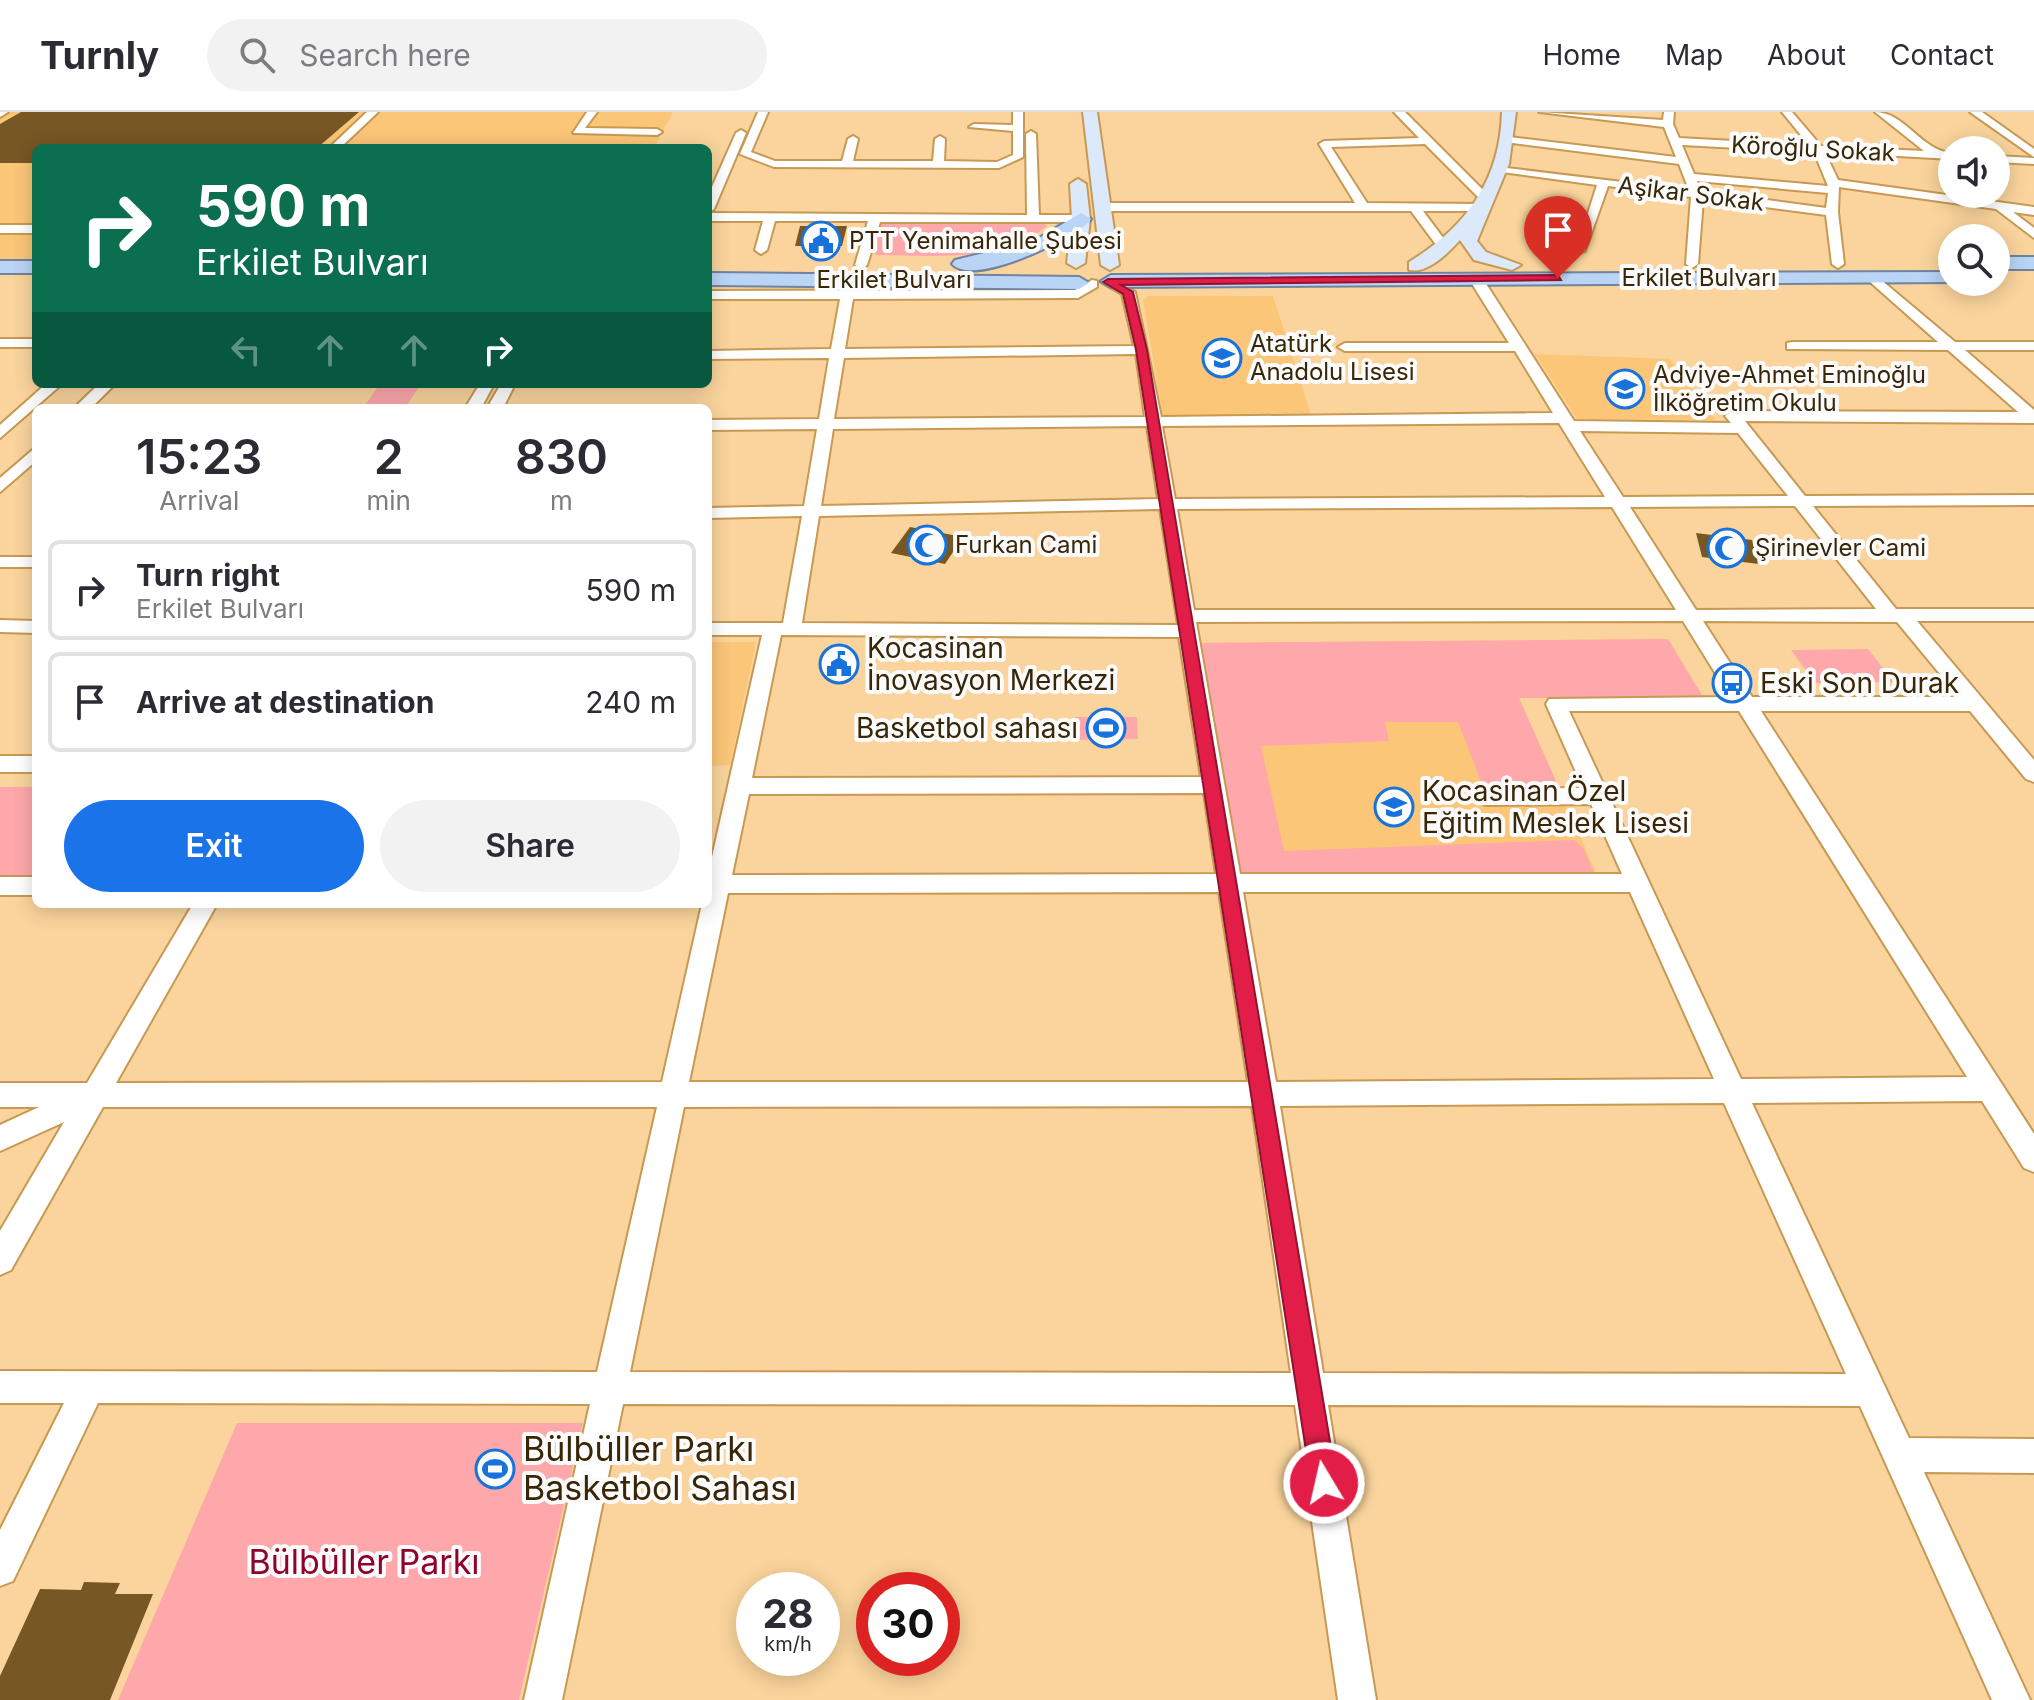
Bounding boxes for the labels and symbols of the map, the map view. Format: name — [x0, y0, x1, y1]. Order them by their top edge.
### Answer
street label: Köroğlu Sokak — [1731, 130, 1896, 167]
street label: Aşikar Sokak — [1616, 170, 1766, 217]
pin — [1524, 196, 1592, 278]
public building icon: PTT Yenimahalle Şubesi — [800, 220, 842, 262]
place label: PTT Yenimahalle Şubesi — [849, 226, 1122, 255]
street label: Erkilet Bulvarı — [1621, 263, 1777, 292]
street label: Erkilet Bulvarı — [816, 265, 972, 294]
place label: Atatürk Anadolu Lisesi — [1250, 329, 1415, 386]
school or university icon: Atatürk Anadolu Lisesi — [1201, 337, 1243, 379]
place label: Adviye-Ahmet Eminoğlu İlköğretim Okulu — [1653, 360, 1926, 417]
school or university icon: Adviye-Ahmet Eminoğlu İlköğretim Okulu — [1604, 368, 1646, 410]
mosque icon: Furkan Cami — [906, 524, 948, 566]
mosque icon: Şirinevler Cami — [1706, 527, 1748, 569]
place label: Furkan Cami — [955, 530, 1097, 559]
place label: Şirinevler Cami — [1755, 533, 1926, 562]
place label: Kocasinan İnovasyon Merkezi — [867, 631, 1115, 697]
public building icon: Kocasinan İnovasyon Merkezi — [818, 643, 860, 685]
bus stop icon: Eski Son Durak — [1711, 662, 1753, 704]
place label: Eski Son Durak — [1760, 666, 1959, 700]
sports icon: Basketbol sahası — [1085, 707, 1127, 749]
place label: Basketbol sahası — [856, 711, 1078, 745]
place label: Kocasinan Özel Eğitim Meslek Lisesi — [1422, 774, 1689, 840]
school or university icon: Kocasinan Özel Eğitim Meslek Lisesi — [1373, 786, 1415, 828]
place label: Bülbüller Parkı Basketbol Sahası — [523, 1428, 796, 1508]
position arrow — [1282, 1441, 1366, 1525]
sports icon: Bülbüller Parkı Basketbol Sahası — [474, 1448, 516, 1490]
park label: Bülbüller Parkı — [248, 1541, 480, 1582]
speed limit sign: 30 — [856, 1572, 960, 1676]

